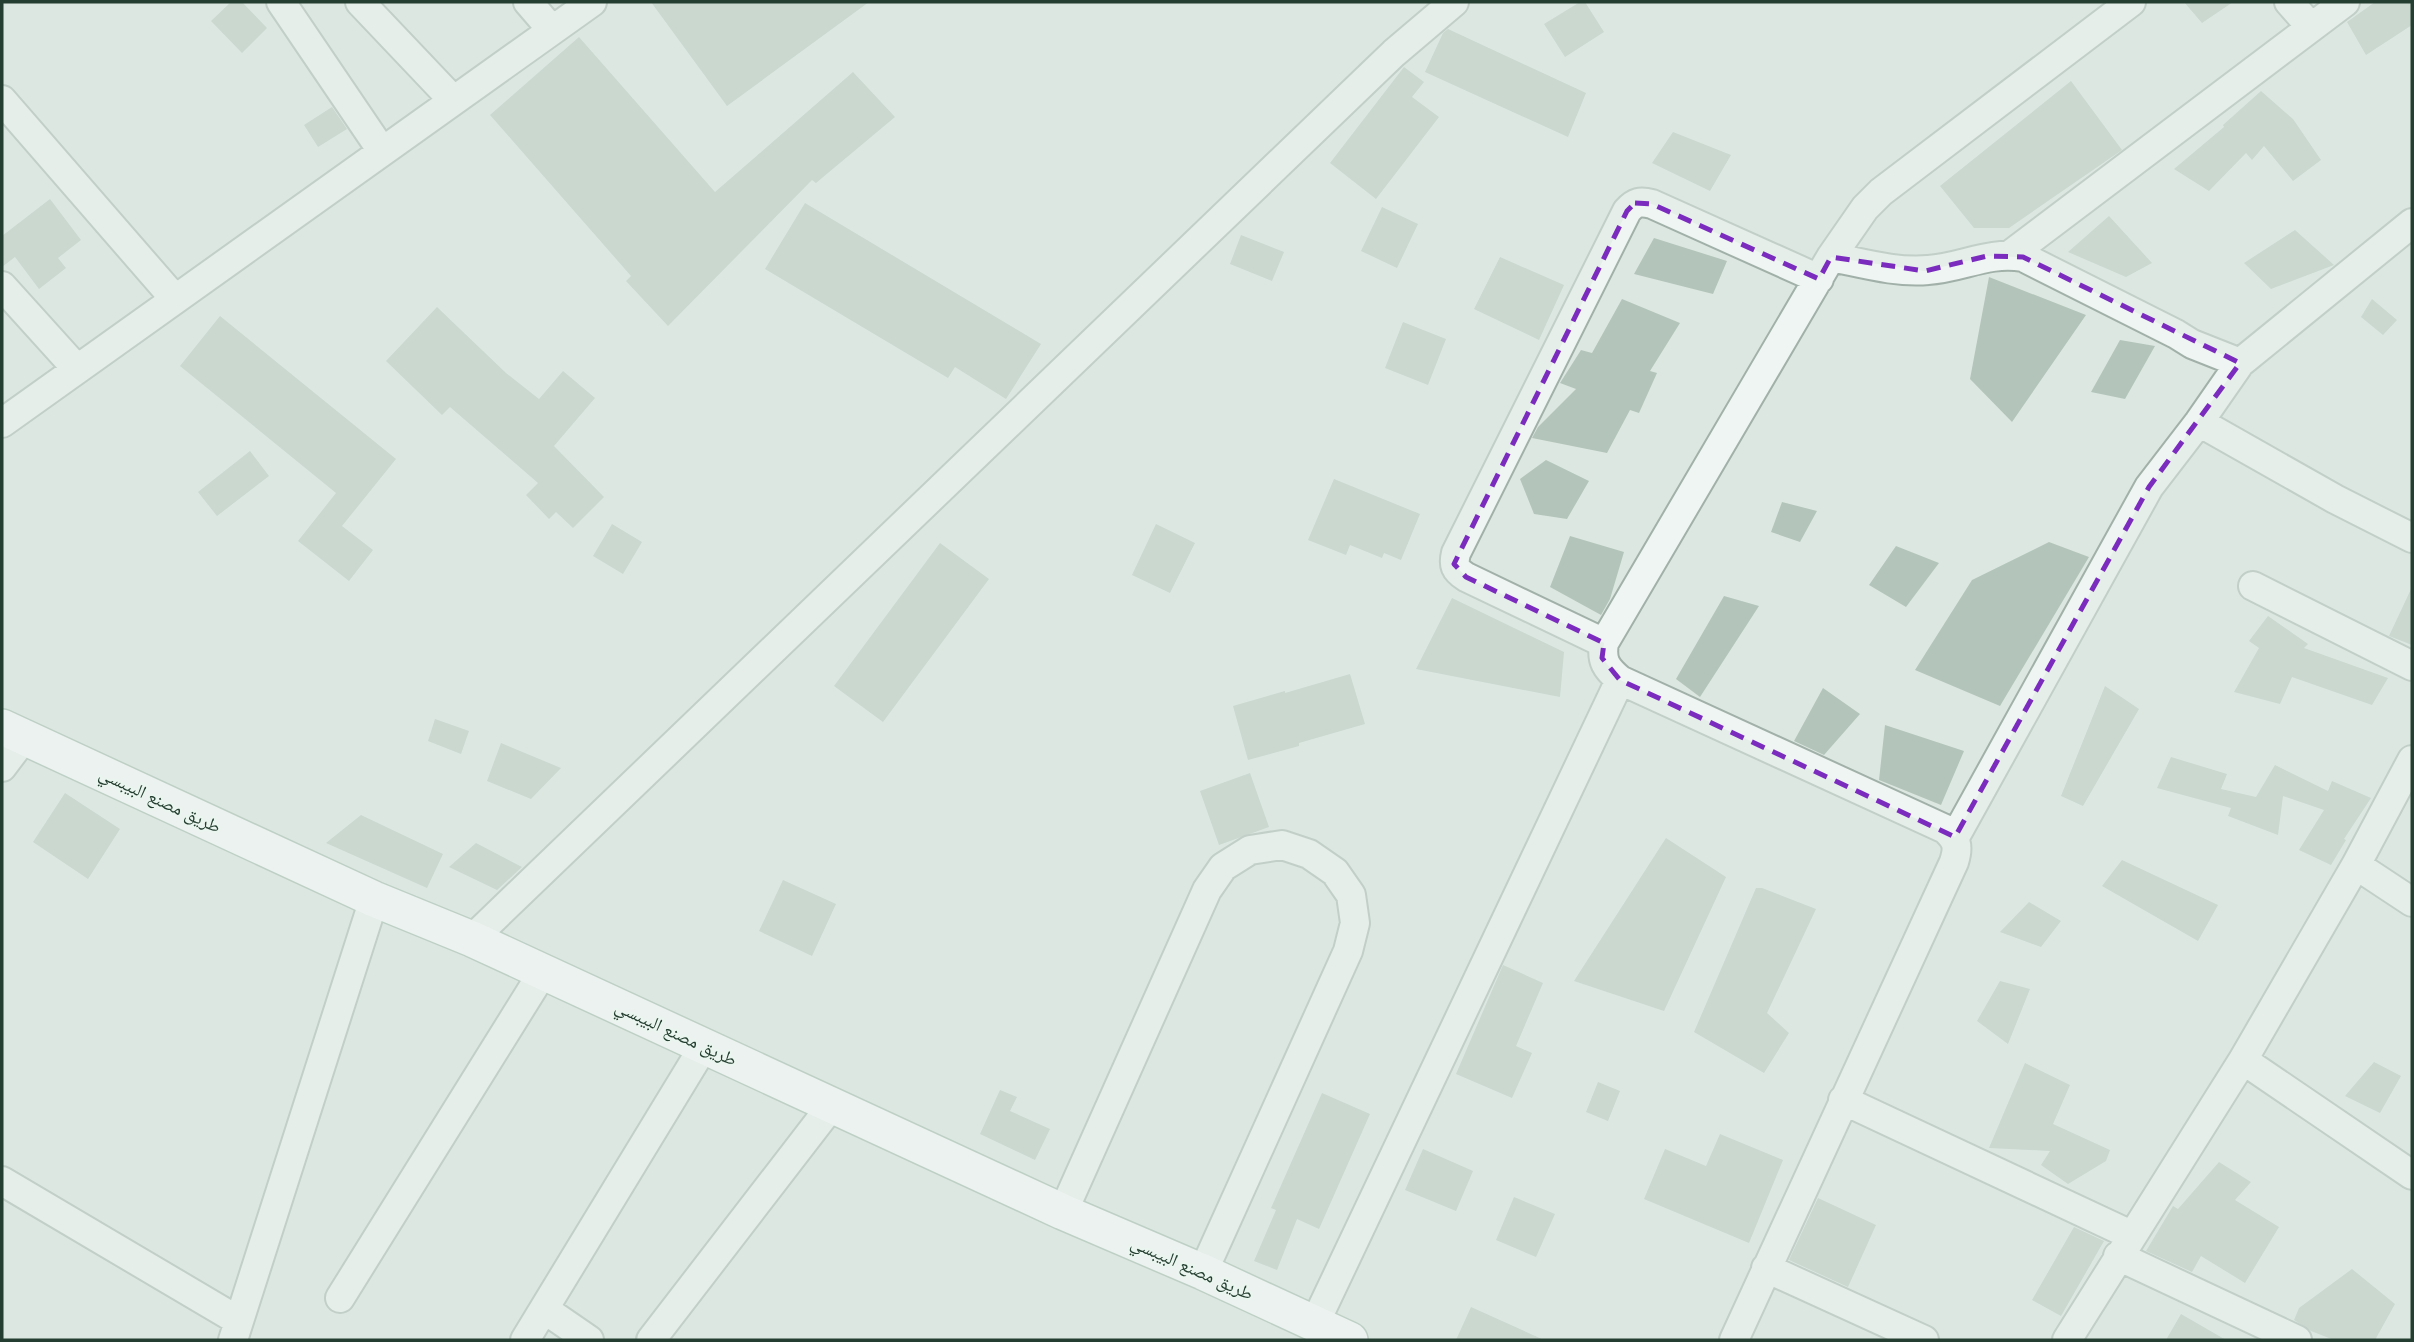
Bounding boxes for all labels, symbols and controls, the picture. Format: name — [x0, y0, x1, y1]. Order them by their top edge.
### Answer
street label: طريق مصنع البيبسي — [94, 761, 225, 841]
street label: طريق مصنع البيبسي — [610, 994, 741, 1074]
street label: طريق مصنع البيبسي — [1126, 1230, 1257, 1308]

